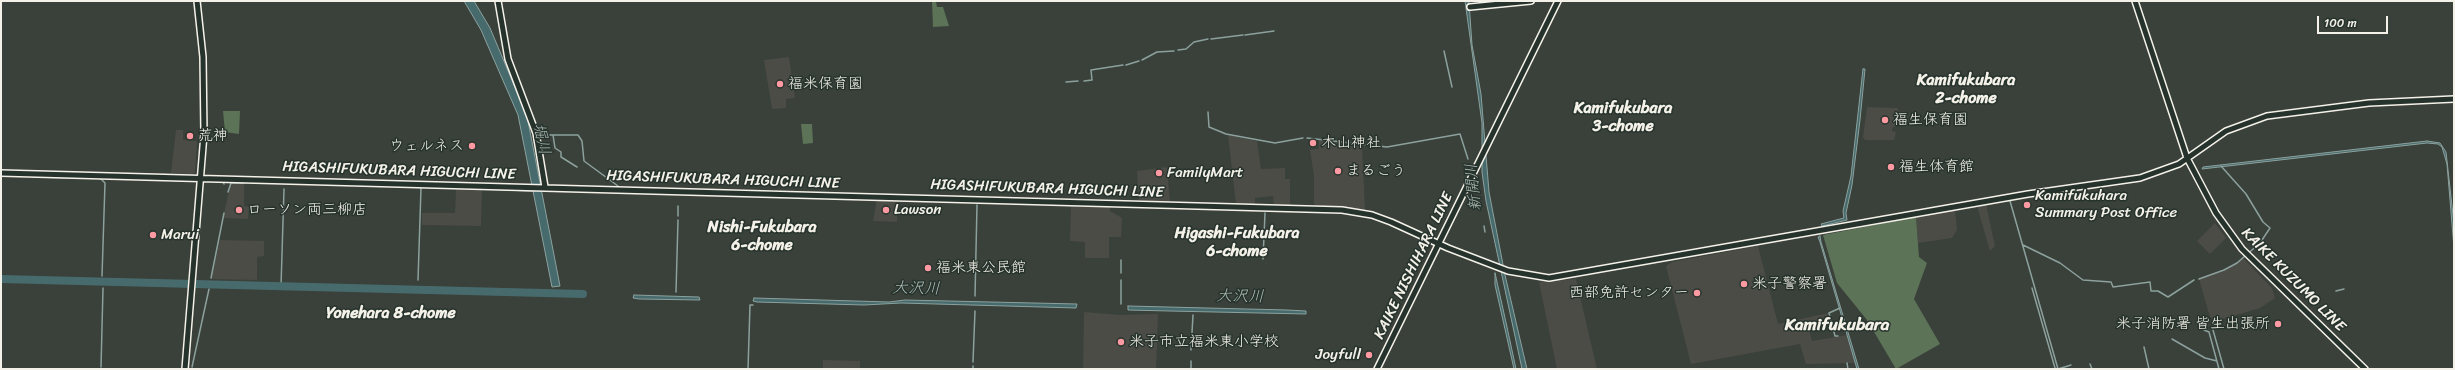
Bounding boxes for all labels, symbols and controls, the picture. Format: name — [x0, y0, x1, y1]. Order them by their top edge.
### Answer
scale bar — [2319, 8, 2390, 34]
text: 100 m — [2324, 12, 2357, 34]
district label: Kamifukubara 2-chome — [1917, 71, 2015, 109]
place label: 福米保育園 — [788, 75, 863, 93]
marker: 福米保育園 — [775, 79, 785, 89]
district label: Kamifukubara 3-chome — [1574, 99, 1672, 137]
place label: 福生保育園 — [1893, 111, 1968, 129]
marker: 福生保育園 — [1880, 115, 1890, 125]
water label: 堀川 — [528, 121, 554, 157]
place label: 荒神 — [198, 127, 228, 145]
marker: 荒神 — [185, 131, 195, 141]
place label: 木山神社 — [1321, 134, 1381, 152]
place label: ウェルネス — [389, 137, 464, 155]
marker: 木山神社 — [1308, 138, 1318, 148]
marker: ウェルネス — [467, 141, 477, 151]
street label: HIGASHIFUKUBARA HIGUCHI LINE — [282, 158, 516, 184]
place label: 福生体育館 — [1899, 158, 1974, 176]
place label: まるごう — [1346, 162, 1406, 180]
water label: 新開川 — [1462, 162, 1486, 212]
marker: 福生体育館 — [1886, 162, 1896, 172]
place label: FamilyMart — [1167, 164, 1243, 182]
marker: まるごう — [1333, 166, 1343, 176]
street label: HIGASHIFUKUBARA HIGUCHI LINE — [606, 167, 840, 193]
marker: FamilyMart — [1154, 168, 1164, 178]
street label: HIGASHIFUKUBARA HIGUCHI LINE — [930, 176, 1164, 202]
place label: Kamifukuhara Summary Post Office — [2035, 187, 2177, 222]
street label: KAIKE NISHIHARA LINE — [1371, 190, 1457, 342]
marker: Kamifukuhara Summary Post Office — [2022, 200, 2032, 210]
place label: ローソン両三柳店 — [247, 201, 367, 219]
place label: Lawson — [894, 201, 941, 219]
marker: ローソン両三柳店 — [234, 205, 244, 215]
marker: Lawson — [881, 205, 891, 215]
district label: Nishi-Fukubara 6-chome — [708, 218, 816, 256]
district label: Higashi-Fukubara 6-chome — [1175, 224, 1299, 262]
street label: KAIKE KUZUMO LINE — [2237, 224, 2349, 336]
place label: Marui — [161, 226, 199, 244]
marker: Marui — [148, 230, 158, 240]
place label: 福米東公民館 — [936, 259, 1026, 277]
marker: 福米東公民館 — [923, 263, 933, 273]
place label: 米子警察署 — [1752, 275, 1827, 293]
water label: 大沢川 — [892, 279, 940, 299]
marker: 米子警察署 — [1739, 279, 1749, 289]
place label: 西部免許センター — [1569, 284, 1689, 302]
water label: 大沢川 — [1216, 287, 1264, 307]
marker: 西部免許センター — [1692, 288, 1702, 298]
district label: Yonehara 8-chome — [326, 304, 456, 324]
place label: 米子消防署 皆生出張所 — [2116, 315, 2270, 333]
district label: Kamifukubara — [1785, 316, 1889, 336]
marker: 米子消防署 皆生出張所 — [2273, 319, 2283, 329]
place label: 米子市立福米東小学校 — [1129, 333, 1279, 351]
marker: 米子市立福米東小学校 — [1116, 337, 1126, 347]
place label: Joyfull — [1315, 346, 1361, 364]
marker: Joyfull — [1364, 350, 1374, 360]

